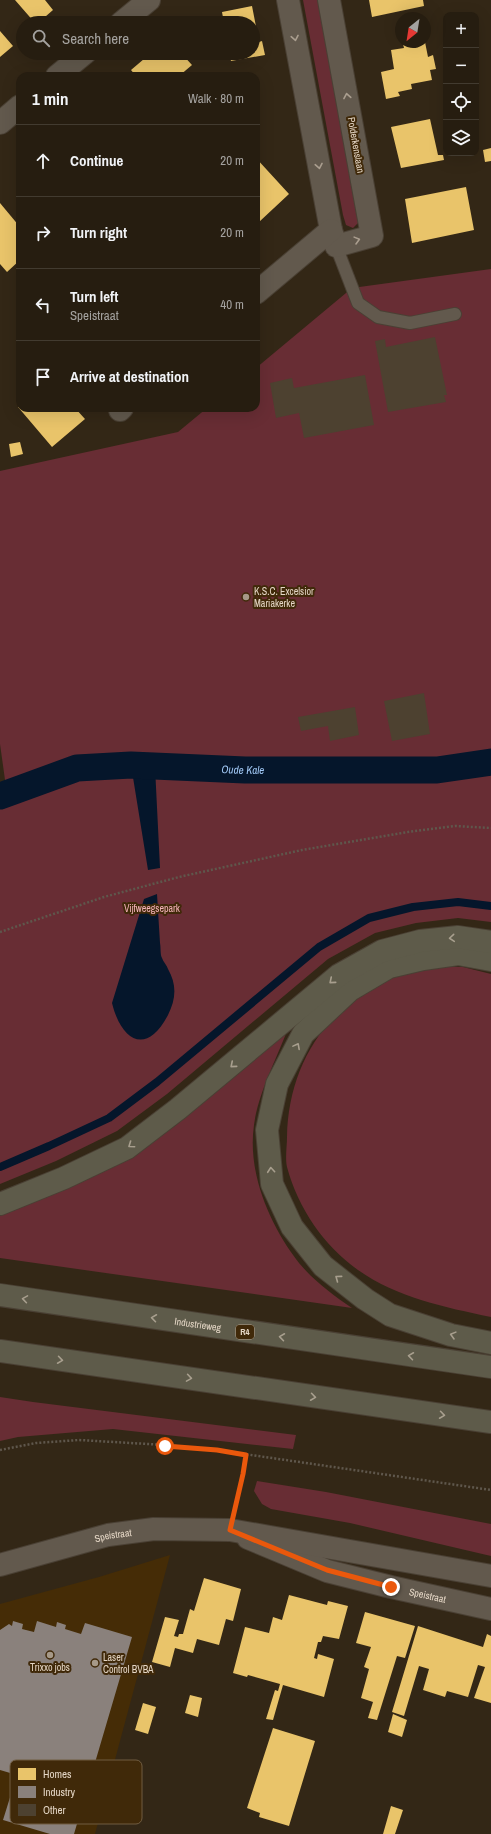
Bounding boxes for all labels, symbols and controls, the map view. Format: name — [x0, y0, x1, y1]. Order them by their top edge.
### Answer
north arrow — [395, 12, 431, 48]
map controls — [443, 12, 479, 156]
button: + — [443, 12, 479, 48]
search box — [16, 16, 260, 60]
icon: search — [30, 27, 52, 49]
text: Search here — [62, 28, 129, 49]
one-way arrow — [290, 35, 299, 41]
button: − — [443, 48, 479, 84]
button: locate — [443, 84, 479, 120]
text: 1 min — [32, 87, 68, 110]
text: Walk · 80 m — [188, 90, 244, 107]
one-way arrow — [343, 93, 352, 99]
street label: Polderkenslaan — [345, 116, 367, 174]
button: layers — [443, 120, 479, 156]
icon: ahead — [32, 150, 54, 172]
text: Continue — [70, 150, 123, 171]
text: 20 m — [220, 152, 244, 169]
one-way arrow — [314, 163, 323, 169]
icon: right — [32, 222, 54, 244]
text: Turn right — [70, 222, 127, 243]
text: 20 m — [220, 224, 244, 241]
one-way arrow — [353, 236, 360, 245]
text: Turn left — [70, 286, 118, 307]
icon: left — [32, 294, 54, 316]
text: 40 m — [220, 296, 244, 313]
text: Speistraat — [70, 307, 119, 324]
icon: arrive — [32, 366, 54, 388]
text: Arrive at destination — [70, 366, 189, 387]
place label: K.S.C. Excelsior Mariakerke — [254, 585, 314, 610]
marker: K.S.C. Excelsior Mariakerke — [241, 592, 251, 602]
water label: Oude Kale — [221, 762, 264, 777]
park label: Vijfweegsepark — [124, 902, 181, 915]
one-way arrow — [449, 933, 455, 942]
one-way arrow — [330, 977, 337, 984]
one-way arrow — [292, 1043, 299, 1051]
one-way arrow — [230, 1060, 237, 1067]
one-way arrow — [128, 1140, 135, 1147]
one-way arrow — [267, 1167, 276, 1173]
one-way arrow — [335, 1275, 342, 1283]
one-way arrow — [22, 1295, 28, 1304]
one-way arrow — [150, 1314, 157, 1323]
street label: Industrieweg — [174, 1314, 223, 1334]
road number: R4 — [236, 1325, 254, 1339]
one-way arrow — [450, 1331, 457, 1340]
one-way arrow — [279, 1333, 285, 1342]
one-way arrow — [408, 1352, 414, 1361]
one-way arrow — [57, 1355, 63, 1364]
one-way arrow — [186, 1373, 192, 1382]
one-way arrow — [310, 1392, 316, 1401]
one-way arrow — [439, 1410, 445, 1419]
route start — [156, 1437, 174, 1455]
street label: Speistraat — [93, 1525, 133, 1545]
route end — [382, 1578, 400, 1596]
street label: Speistraat — [408, 1585, 448, 1606]
marker: Trixxo jobs — [45, 1650, 55, 1660]
place label: Laser Control BVBA — [103, 1651, 154, 1676]
marker: Laser Control BVBA — [90, 1658, 100, 1668]
place label: Trixxo jobs — [30, 1661, 70, 1674]
legend — [10, 1760, 142, 1824]
text: Homes — [43, 1767, 72, 1781]
text: Industry — [43, 1785, 76, 1799]
text: Other — [43, 1803, 66, 1817]

